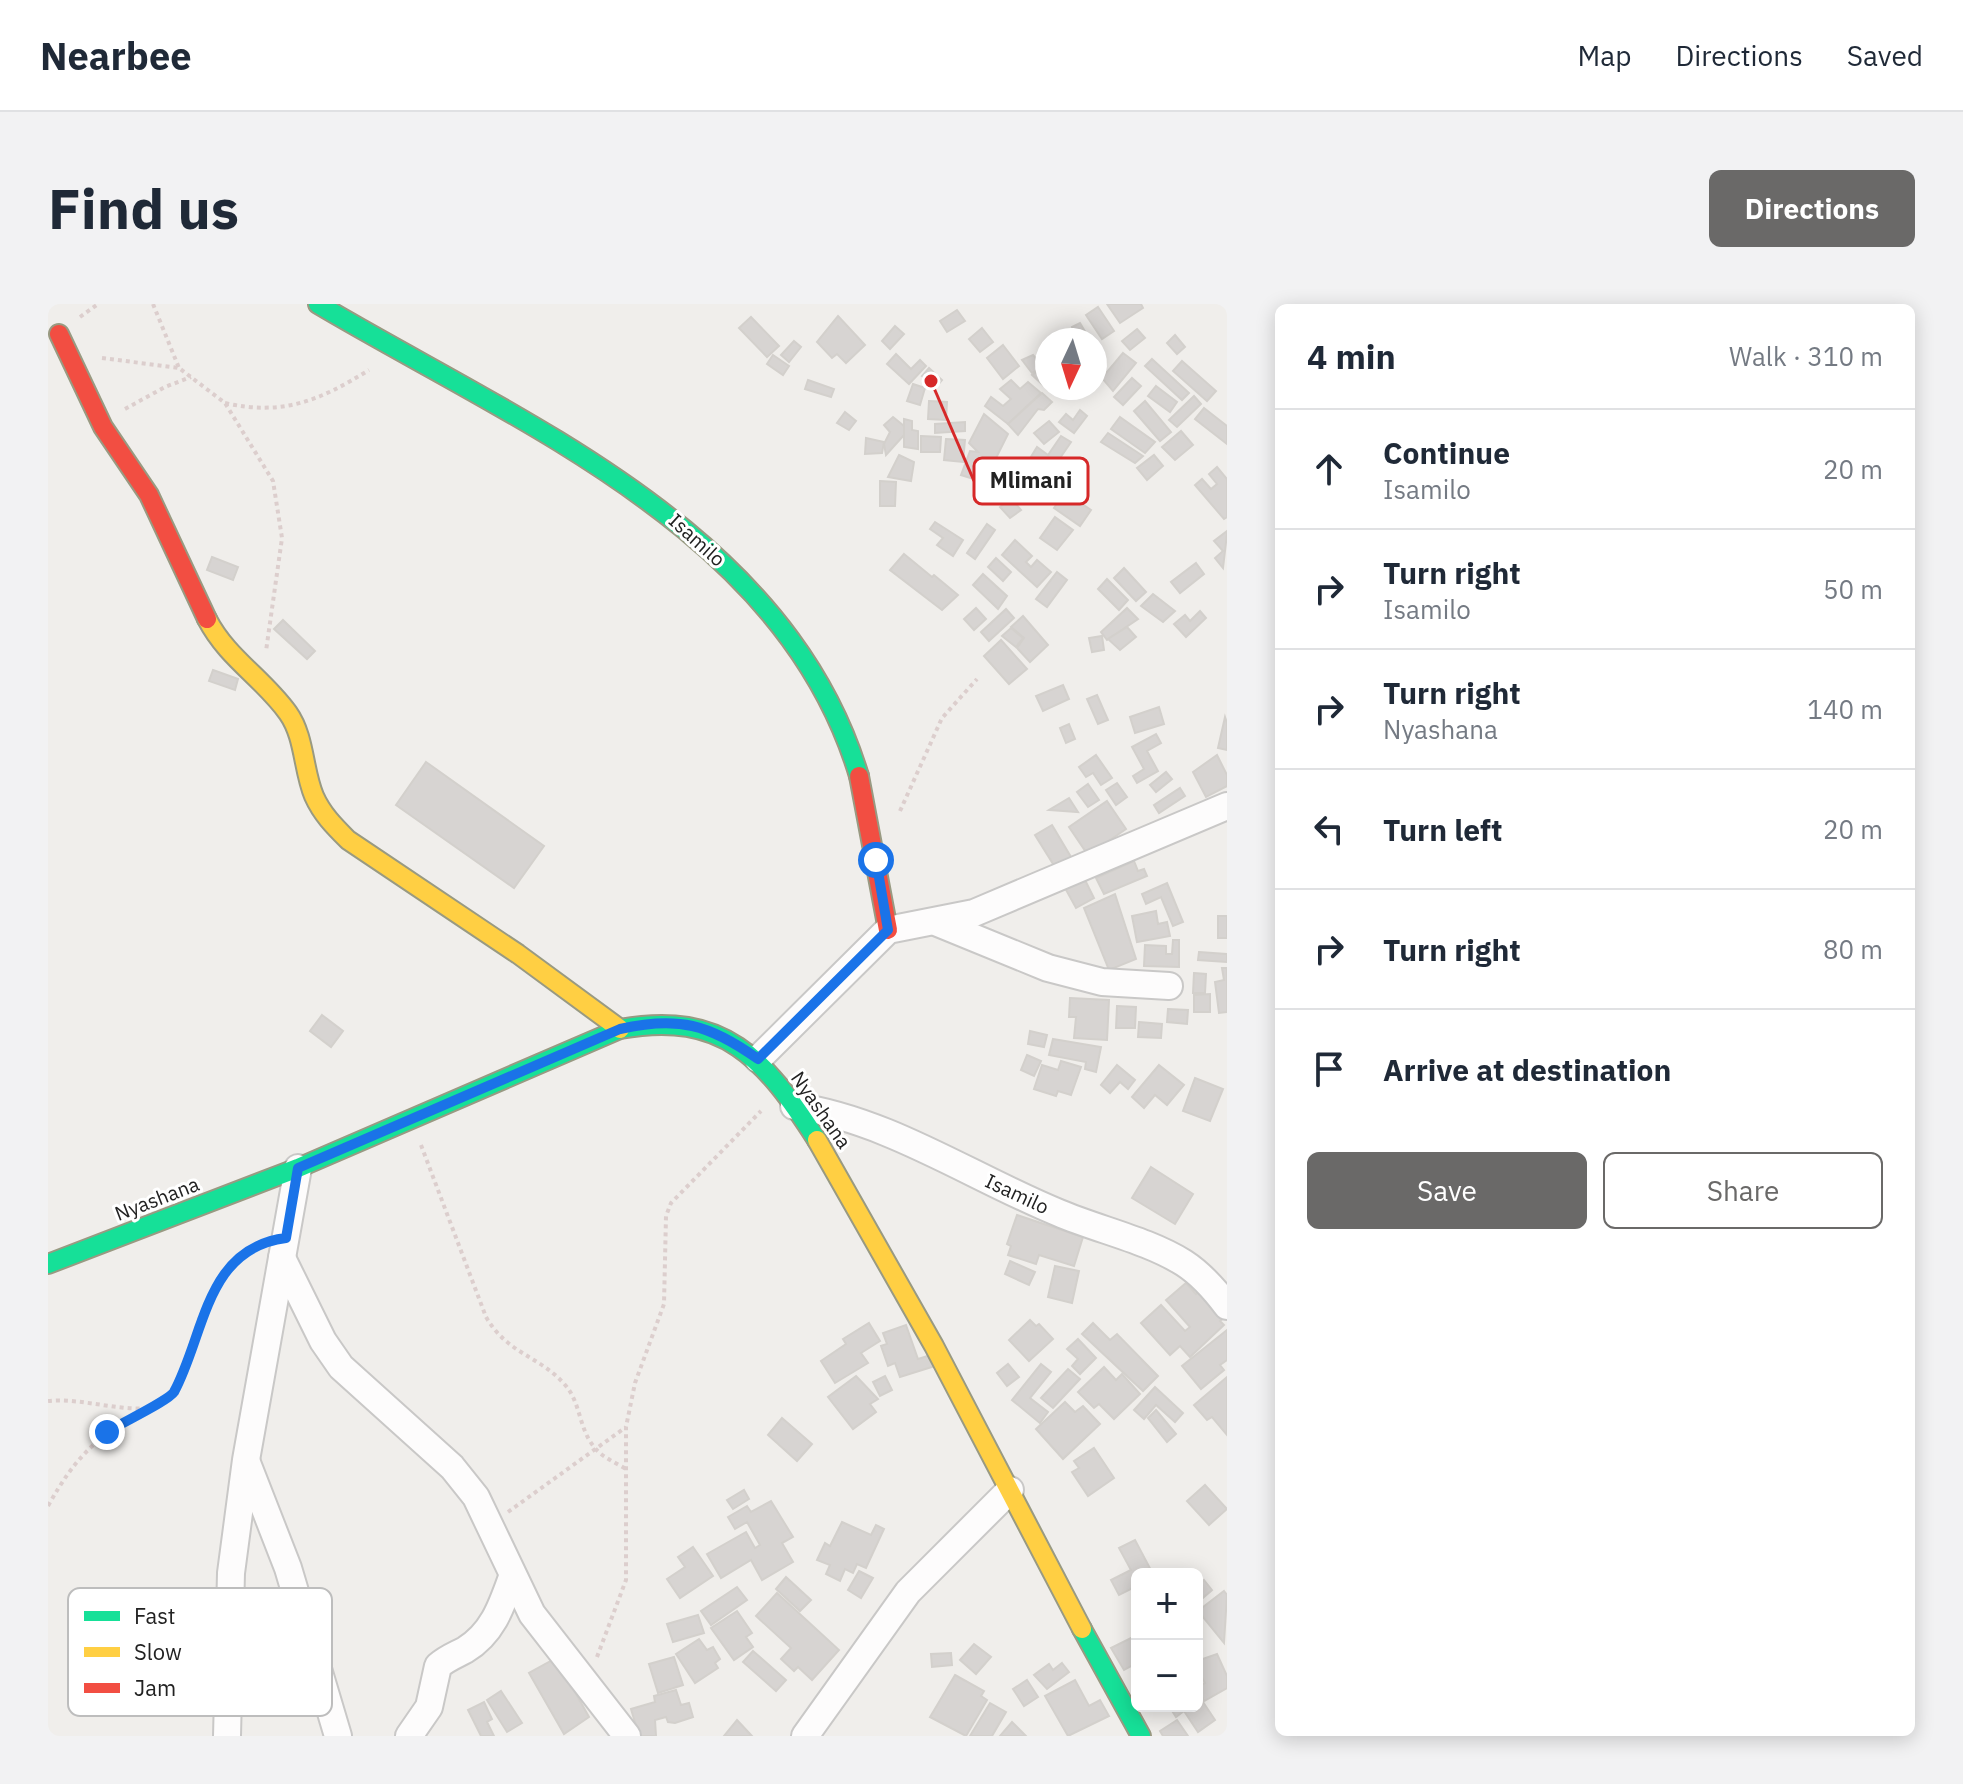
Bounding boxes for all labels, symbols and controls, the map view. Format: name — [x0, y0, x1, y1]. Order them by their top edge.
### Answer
text: Nearbee — [40, 31, 192, 80]
text: Map — [1577, 37, 1631, 74]
text: Directions — [1675, 37, 1803, 74]
text: Saved — [1847, 37, 1923, 74]
button: Directions — [1709, 170, 1915, 247]
text: Find us — [48, 172, 239, 244]
north arrow — [1035, 328, 1107, 400]
text: 4 min — [1307, 334, 1396, 378]
text: Walk · 310 m — [1729, 339, 1883, 373]
text: Continue — [1383, 433, 1510, 472]
icon: ahead — [1307, 447, 1351, 491]
text: 20 m — [1823, 452, 1883, 486]
callout: Mlimani — [974, 458, 1088, 504]
text: Mlimani — [990, 465, 1072, 494]
text: Isamilo — [1383, 472, 1471, 506]
street label: Isamilo — [663, 507, 731, 572]
text: Turn right — [1383, 553, 1521, 592]
icon: right — [1307, 567, 1351, 611]
text: 50 m — [1823, 572, 1883, 606]
text: Isamilo — [1383, 592, 1471, 626]
text: Turn right — [1383, 673, 1521, 712]
icon: right — [1307, 687, 1351, 731]
text: 140 m — [1807, 692, 1883, 726]
text: Nyashana — [1383, 712, 1498, 746]
icon: left — [1307, 807, 1351, 851]
text: Turn left — [1383, 810, 1502, 849]
text: 20 m — [1823, 812, 1883, 846]
route start — [858, 842, 894, 878]
icon: right — [1307, 927, 1351, 971]
text: Turn right — [1383, 930, 1521, 969]
text: 80 m — [1823, 932, 1883, 966]
icon: arrive — [1307, 1047, 1351, 1091]
text: Arrive at destination — [1383, 1050, 1671, 1089]
street label: Nyashana — [785, 1066, 858, 1154]
button: Save — [1307, 1152, 1587, 1229]
button: Share — [1603, 1152, 1883, 1229]
street label: Isamilo — [981, 1167, 1054, 1220]
street label: Nyashana — [111, 1170, 203, 1227]
route end — [89, 1414, 125, 1450]
map controls — [1131, 1568, 1203, 1712]
button: + — [1131, 1568, 1203, 1640]
legend — [68, 1588, 332, 1716]
text: Fast — [134, 1601, 175, 1630]
text: Slow — [134, 1637, 182, 1666]
button: − — [1131, 1640, 1203, 1712]
text: Jam — [134, 1673, 176, 1702]

